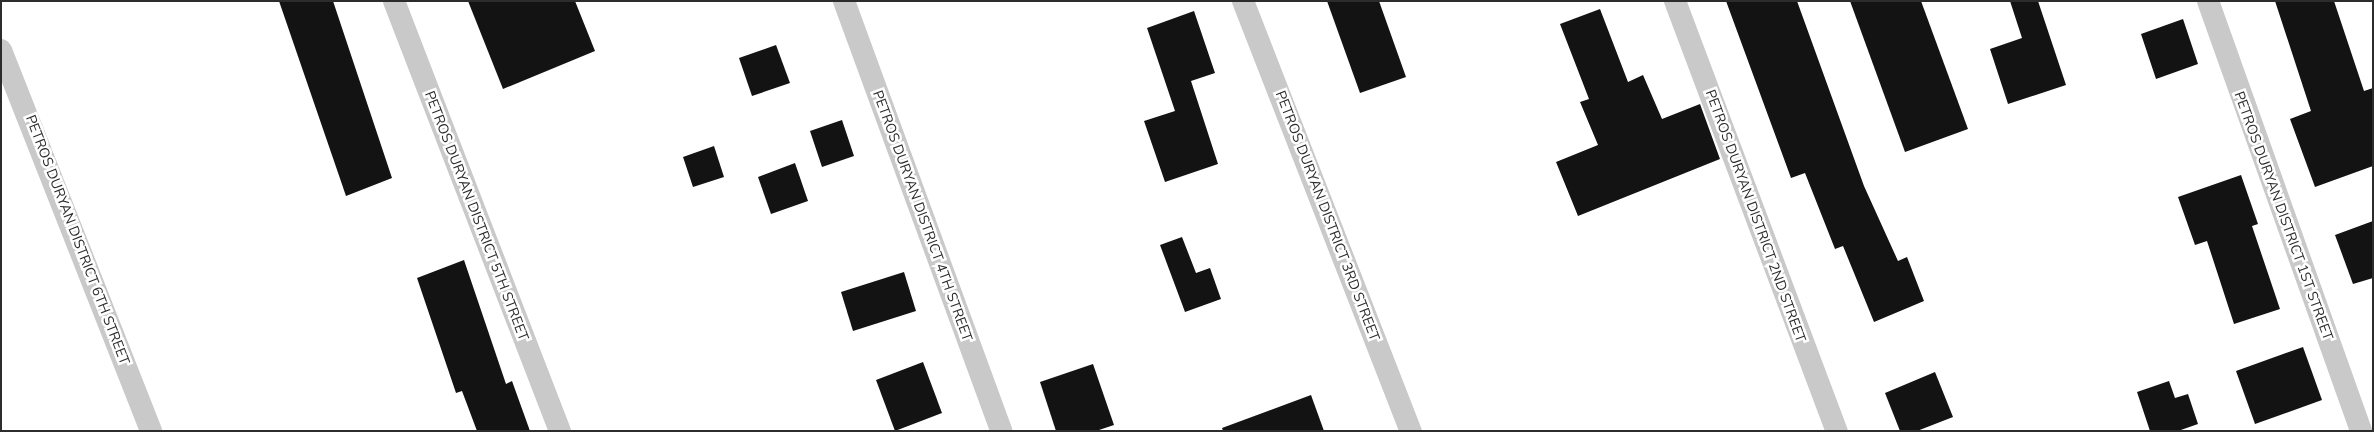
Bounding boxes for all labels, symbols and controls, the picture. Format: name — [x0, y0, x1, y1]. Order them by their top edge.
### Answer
street label: PETROS DURYAN DISTRICT 2ND STREET — [1701, 87, 1809, 345]
street label: PETROS DURYAN DISTRICT 4TH STREET — [869, 88, 975, 344]
street label: PETROS DURYAN DISTRICT 5TH STREET — [421, 89, 531, 343]
street label: PETROS DURYAN DISTRICT 3RD STREET — [1271, 89, 1383, 343]
street label: PETROS DURYAN DISTRICT 1ST STREET — [2230, 89, 2336, 343]
street label: PETROS DURYAN DISTRICT 6TH STREET — [22, 113, 132, 367]

